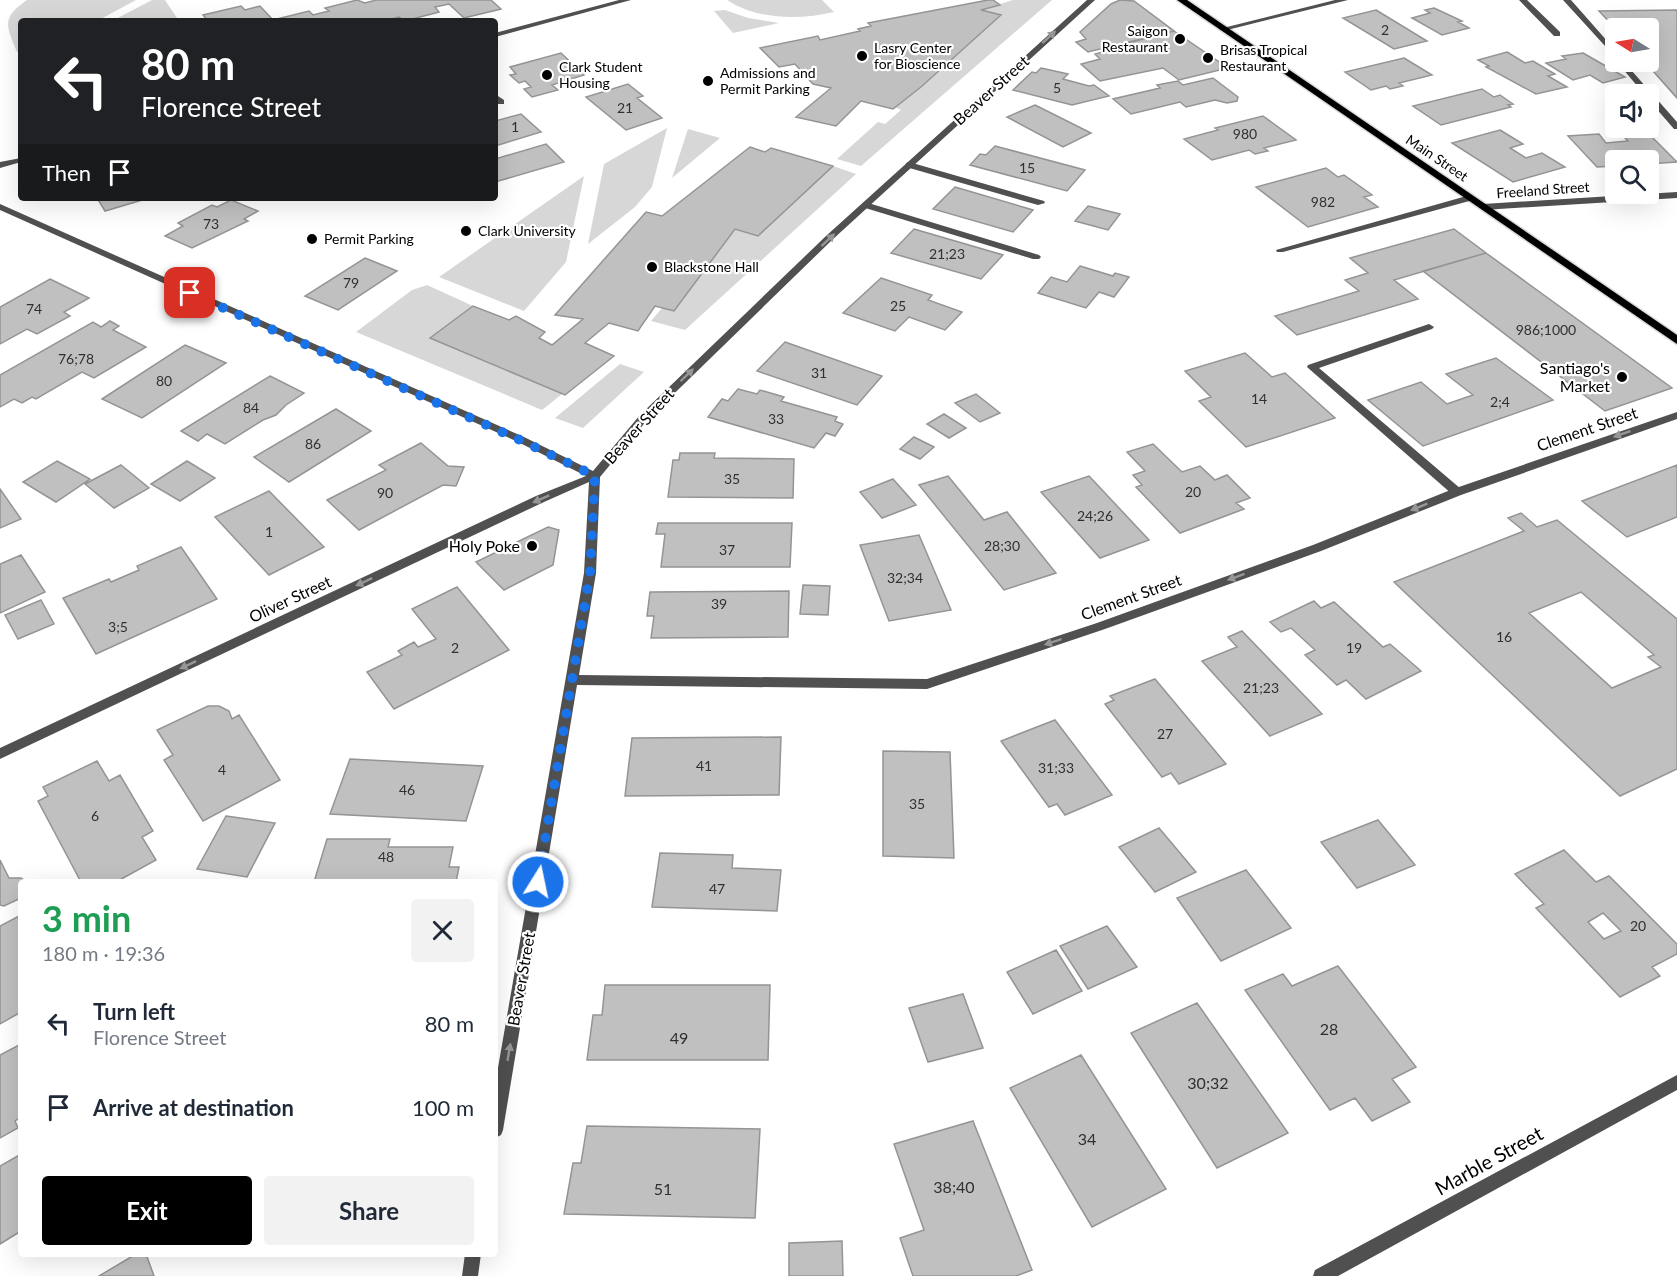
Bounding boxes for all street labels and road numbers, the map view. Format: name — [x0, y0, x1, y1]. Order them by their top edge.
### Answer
street label: Beaver Street — [949, 51, 1032, 128]
street label: Main Street — [1403, 131, 1472, 185]
street label: Freeland Street — [1496, 178, 1590, 201]
street label: Beaver Street — [600, 384, 678, 467]
street label: Clement Street — [1534, 402, 1640, 455]
street label: Clement Street — [1078, 570, 1184, 623]
street label: Oliver Street — [246, 571, 334, 626]
street label: Beaver Street — [503, 930, 538, 1027]
street label: Marble Street — [1430, 1121, 1547, 1200]

